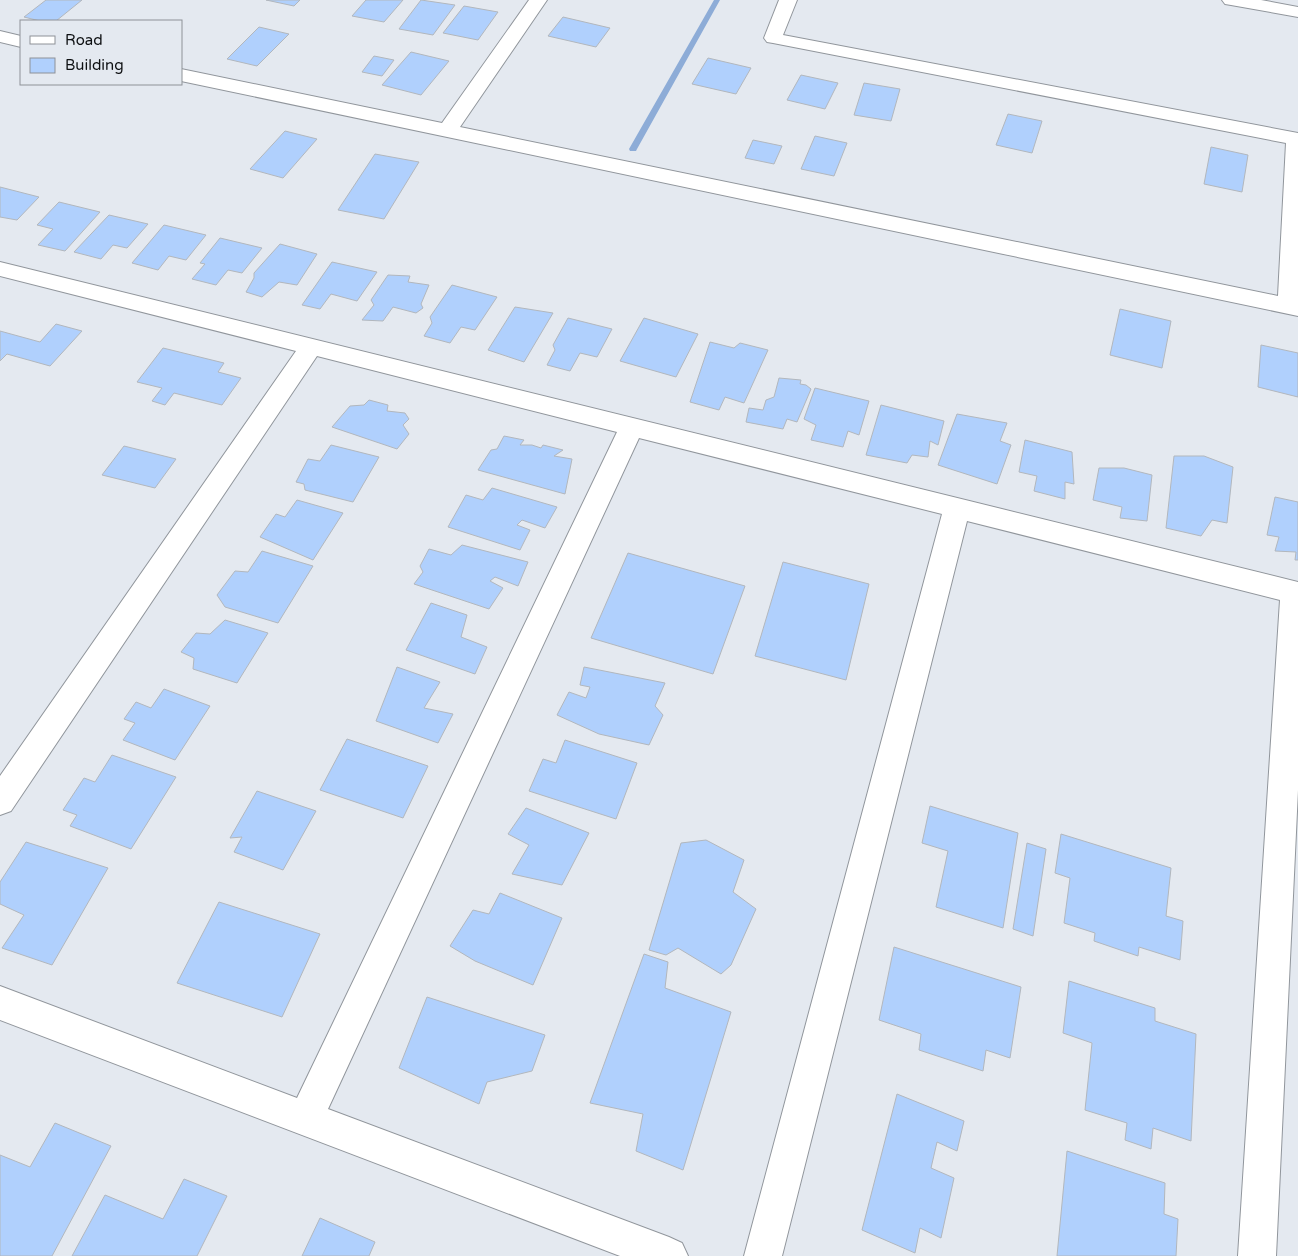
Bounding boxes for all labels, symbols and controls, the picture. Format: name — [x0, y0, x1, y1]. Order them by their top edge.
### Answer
legend — [20, 20, 182, 85]
text: Road — [65, 31, 103, 49]
text: Building — [65, 56, 124, 74]

